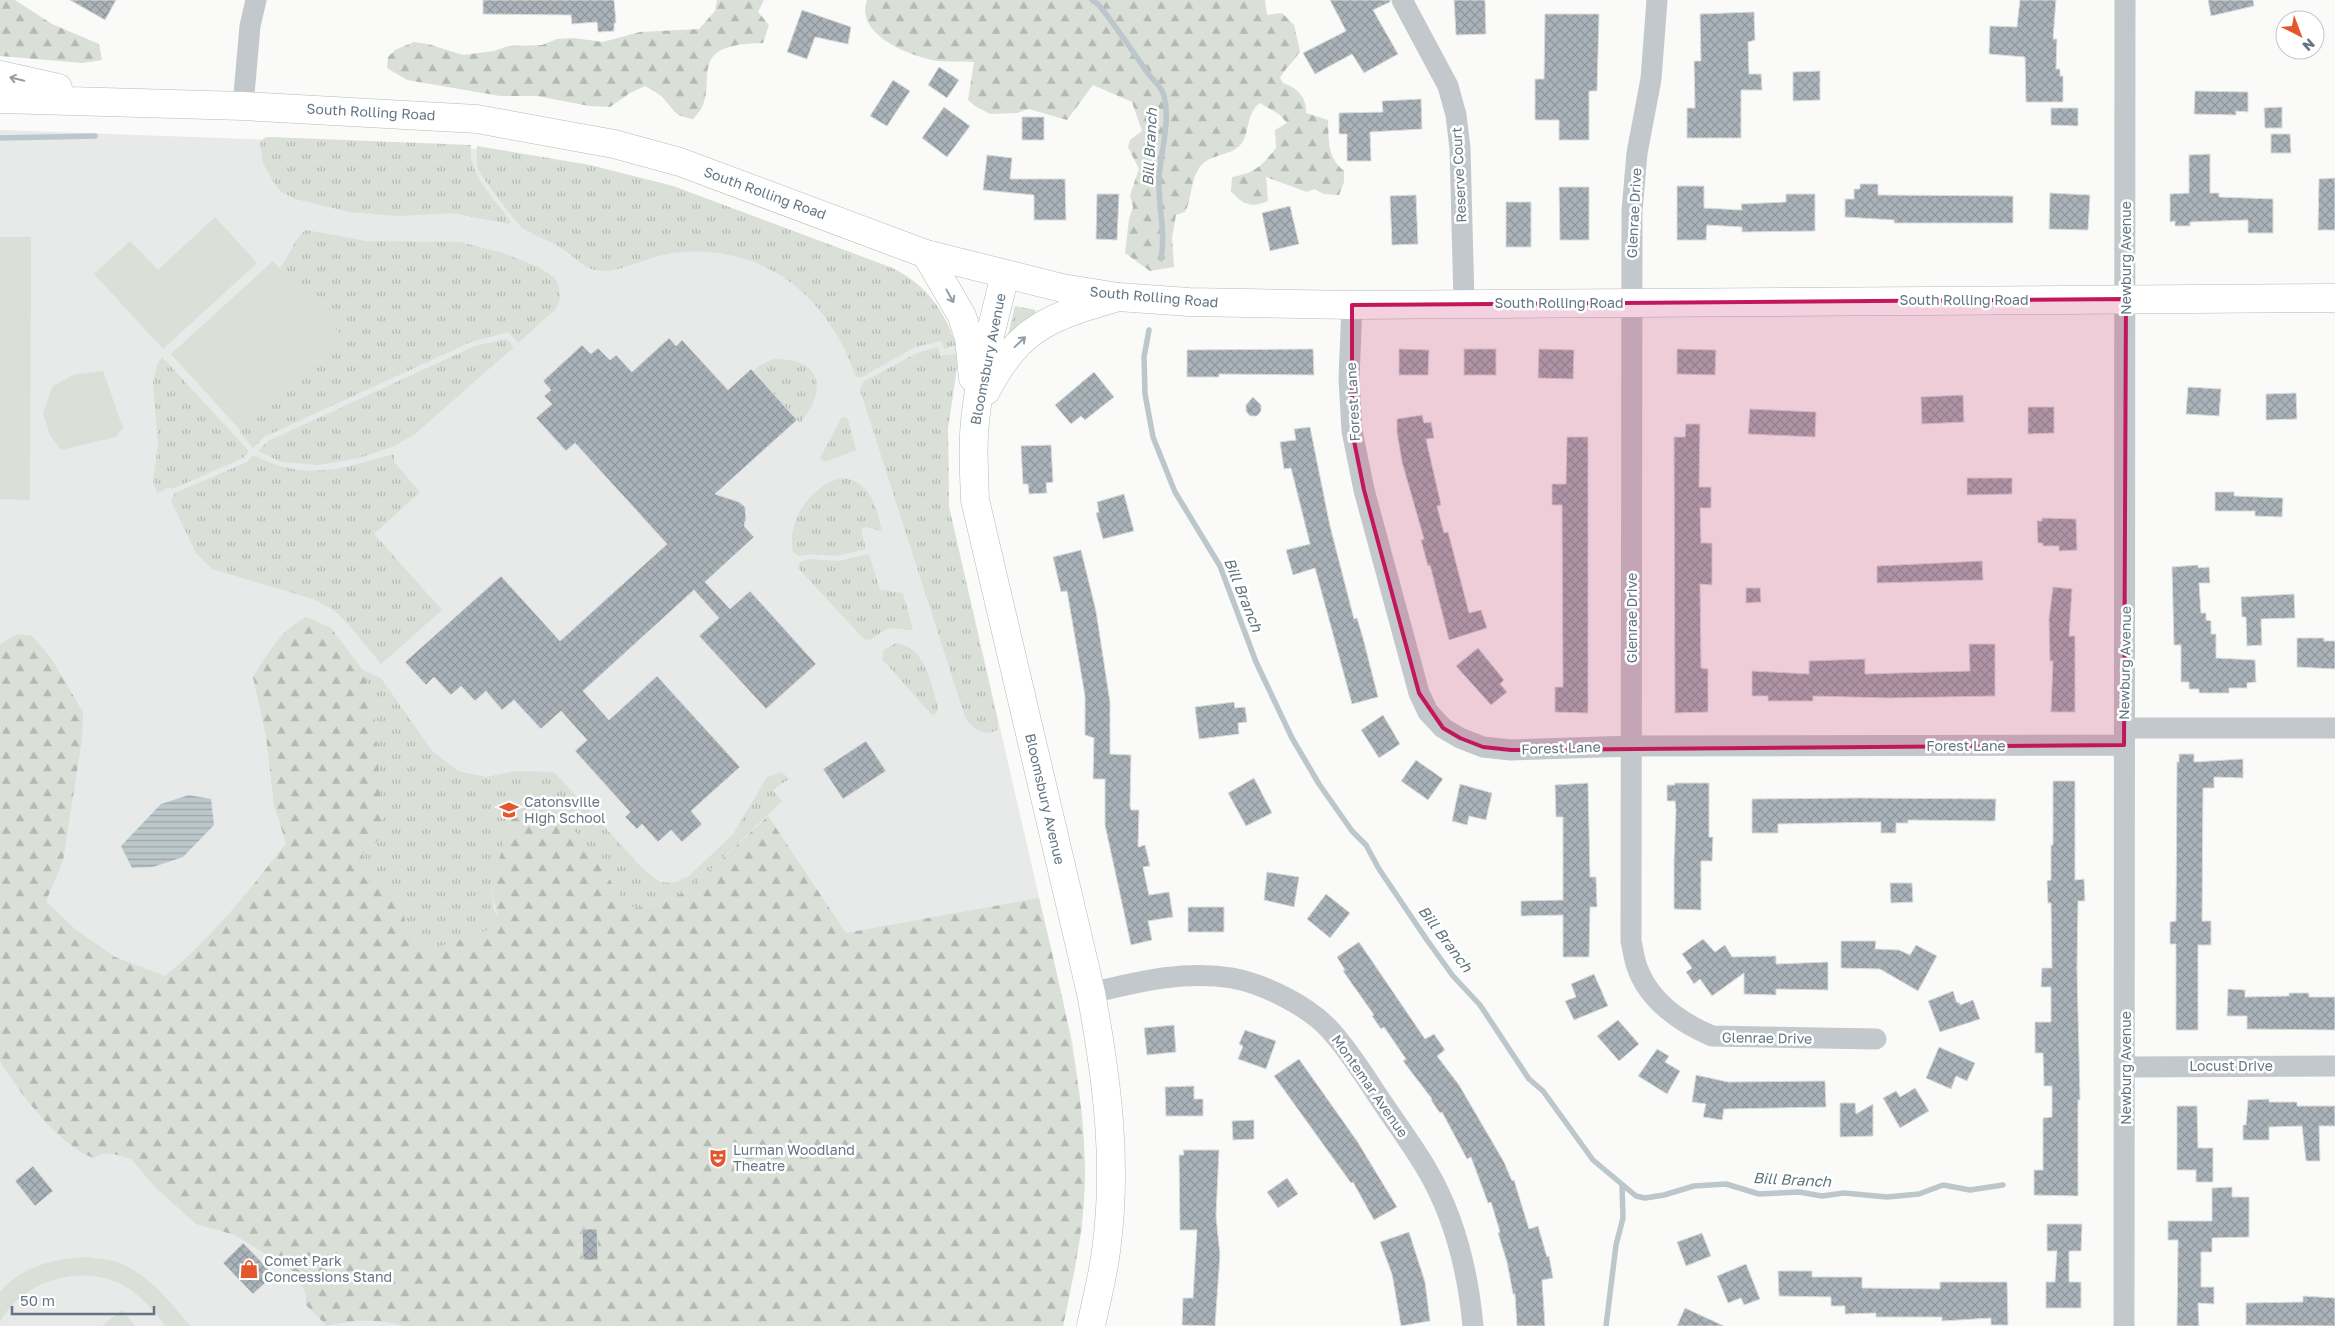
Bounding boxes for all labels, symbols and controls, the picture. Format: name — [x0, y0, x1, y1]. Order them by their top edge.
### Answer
north arrow — [2275, 10, 2325, 60]
text: N — [2299, 35, 2319, 55]
one-way arrow — [9, 73, 25, 83]
street label: South Rolling Road — [306, 100, 436, 123]
water label: Bill Branch — [1138, 107, 1160, 187]
street label: Reserve Court — [1448, 127, 1469, 223]
street label: South Rolling Road — [702, 162, 829, 223]
street label: Glenrae Drive — [1623, 167, 1644, 259]
street label: Newburg Avenue — [2117, 201, 2134, 315]
street label: South Rolling Road — [1089, 282, 1219, 311]
one-way arrow — [945, 289, 955, 304]
street label: Bloomsbury Avenue — [966, 291, 1009, 426]
street label: South Rolling Road — [1899, 291, 2029, 308]
street label: South Rolling Road — [1494, 294, 1624, 311]
one-way arrow — [1013, 336, 1026, 348]
street label: Forest Lane — [1342, 362, 1363, 442]
water label: Bill Branch — [1221, 555, 1267, 635]
street label: Glenrae Drive — [1623, 573, 1640, 663]
street label: Newburg Avenue — [2115, 606, 2134, 720]
street label: Bloomsbury Avenue — [1022, 732, 1069, 866]
street label: Forest Lane — [1926, 737, 2006, 754]
street label: Forest Lane — [1521, 738, 1601, 757]
place label: Catonsville High School — [524, 793, 606, 826]
school or university icon: Catonsville High School — [498, 799, 520, 821]
water label: Bill Branch — [1415, 902, 1477, 976]
street label: Newburg Avenue — [2117, 1011, 2134, 1125]
street label: Glenrae Drive — [1722, 1028, 1812, 1047]
street label: Montemar Avenue — [1329, 1031, 1412, 1140]
street label: Locust Drive — [2189, 1057, 2273, 1074]
place label: Lurman Woodland Theatre — [733, 1141, 855, 1174]
theatre icon: Lurman Woodland Theatre — [707, 1147, 729, 1169]
water label: Bill Branch — [1752, 1168, 1832, 1190]
place label: Comet Park Concessions Stand — [264, 1252, 392, 1285]
shop icon: Comet Park Concessions Stand — [238, 1258, 260, 1280]
scale bar — [12, 1284, 155, 1316]
text: 50 m — [20, 1291, 55, 1309]

